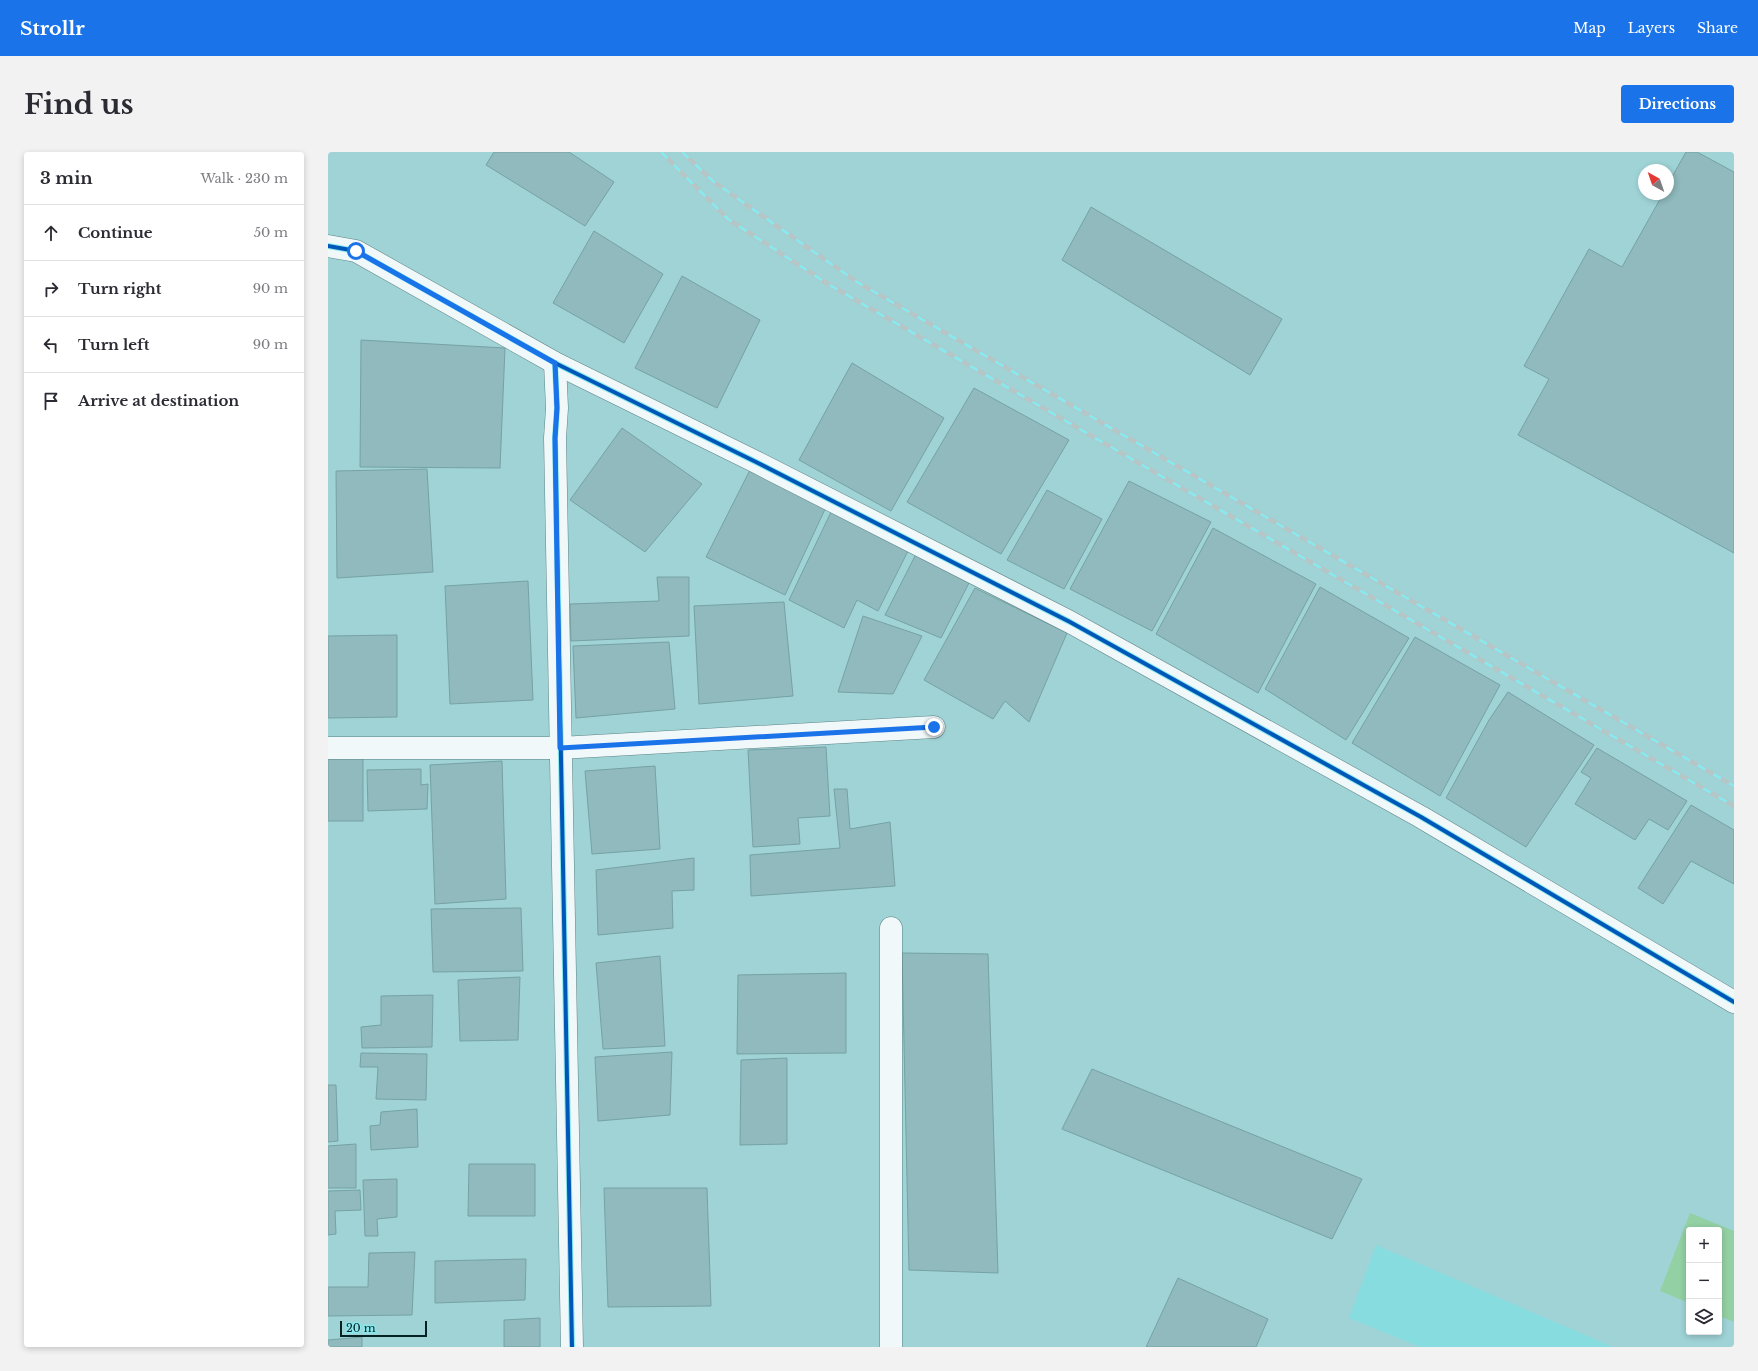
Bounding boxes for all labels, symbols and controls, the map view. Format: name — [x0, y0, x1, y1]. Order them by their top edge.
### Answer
text: Strollr — [20, 17, 85, 40]
text: Map — [1573, 19, 1606, 37]
text: Layers — [1628, 19, 1675, 37]
text: Share — [1697, 19, 1738, 37]
button: Directions — [1621, 85, 1734, 123]
text: Find us — [24, 87, 134, 122]
north arrow — [1638, 164, 1674, 200]
text: 3 min — [40, 168, 93, 189]
text: Walk · 230 m — [200, 170, 288, 187]
icon: ahead — [40, 222, 62, 244]
text: Continue — [78, 223, 153, 242]
text: 50 m — [254, 224, 288, 241]
route start — [347, 242, 365, 260]
icon: right — [40, 278, 62, 300]
text: Turn right — [78, 279, 161, 298]
text: 90 m — [253, 280, 288, 297]
icon: left — [40, 334, 62, 356]
text: Turn left — [78, 335, 149, 354]
text: 90 m — [253, 336, 288, 353]
icon: arrive — [40, 390, 62, 412]
text: Arrive at destination — [78, 391, 239, 410]
route end — [925, 718, 943, 736]
map controls — [1686, 1227, 1722, 1335]
button: + — [1686, 1227, 1722, 1263]
button: − — [1686, 1263, 1722, 1299]
button: layers — [1686, 1299, 1722, 1335]
scale bar — [340, 1319, 427, 1338]
text: 20 m — [346, 1321, 376, 1335]

